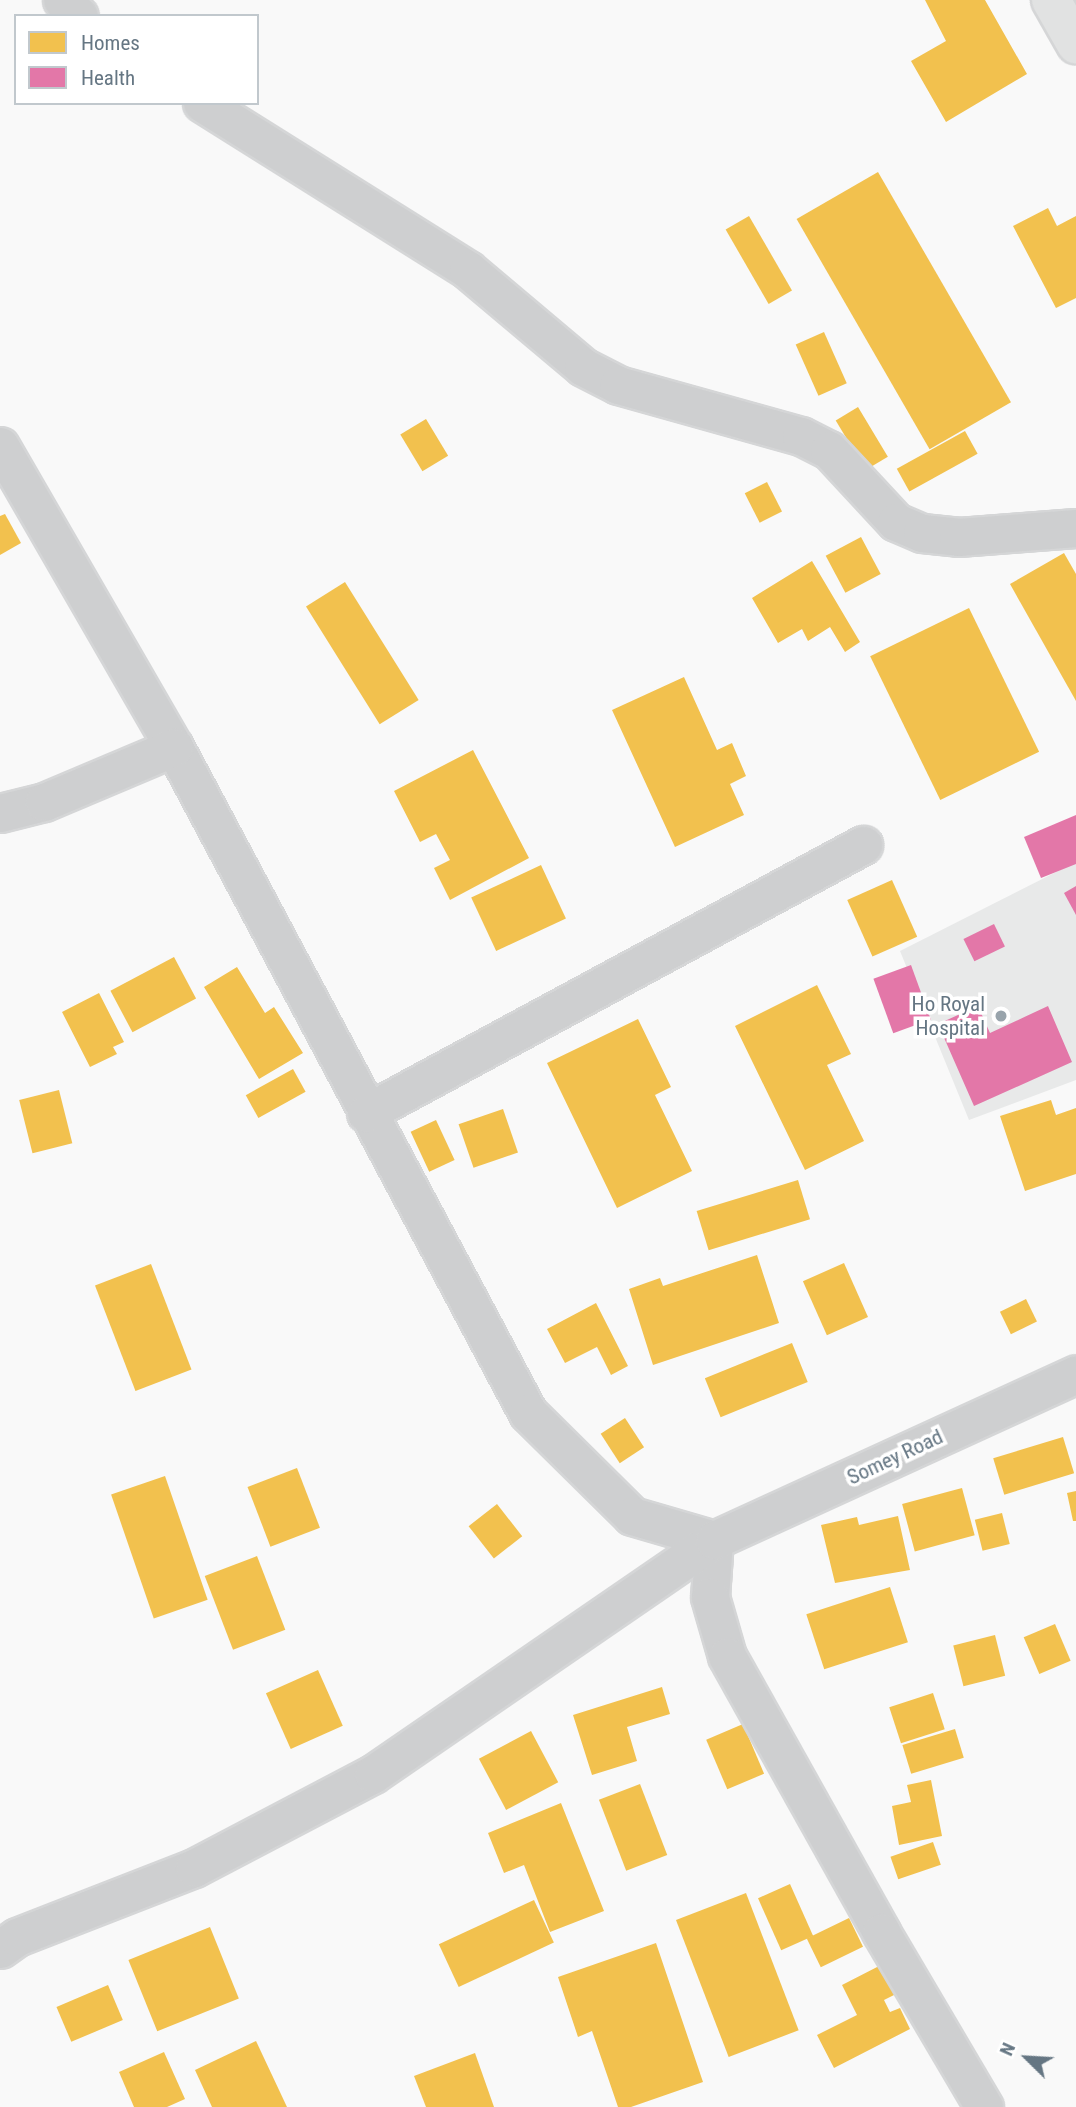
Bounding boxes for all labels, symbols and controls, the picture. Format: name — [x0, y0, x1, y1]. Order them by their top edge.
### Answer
legend — [14, 14, 259, 105]
text: Homes — [81, 31, 140, 55]
text: Health — [81, 66, 135, 90]
place label: Ho Royal Hospital — [912, 991, 985, 1041]
marker: Ho Royal Hospital — [991, 1006, 1011, 1026]
street label: Somey Road — [843, 1424, 947, 1490]
north arrow — [992, 2023, 1062, 2093]
text: N — [994, 2039, 1020, 2059]

